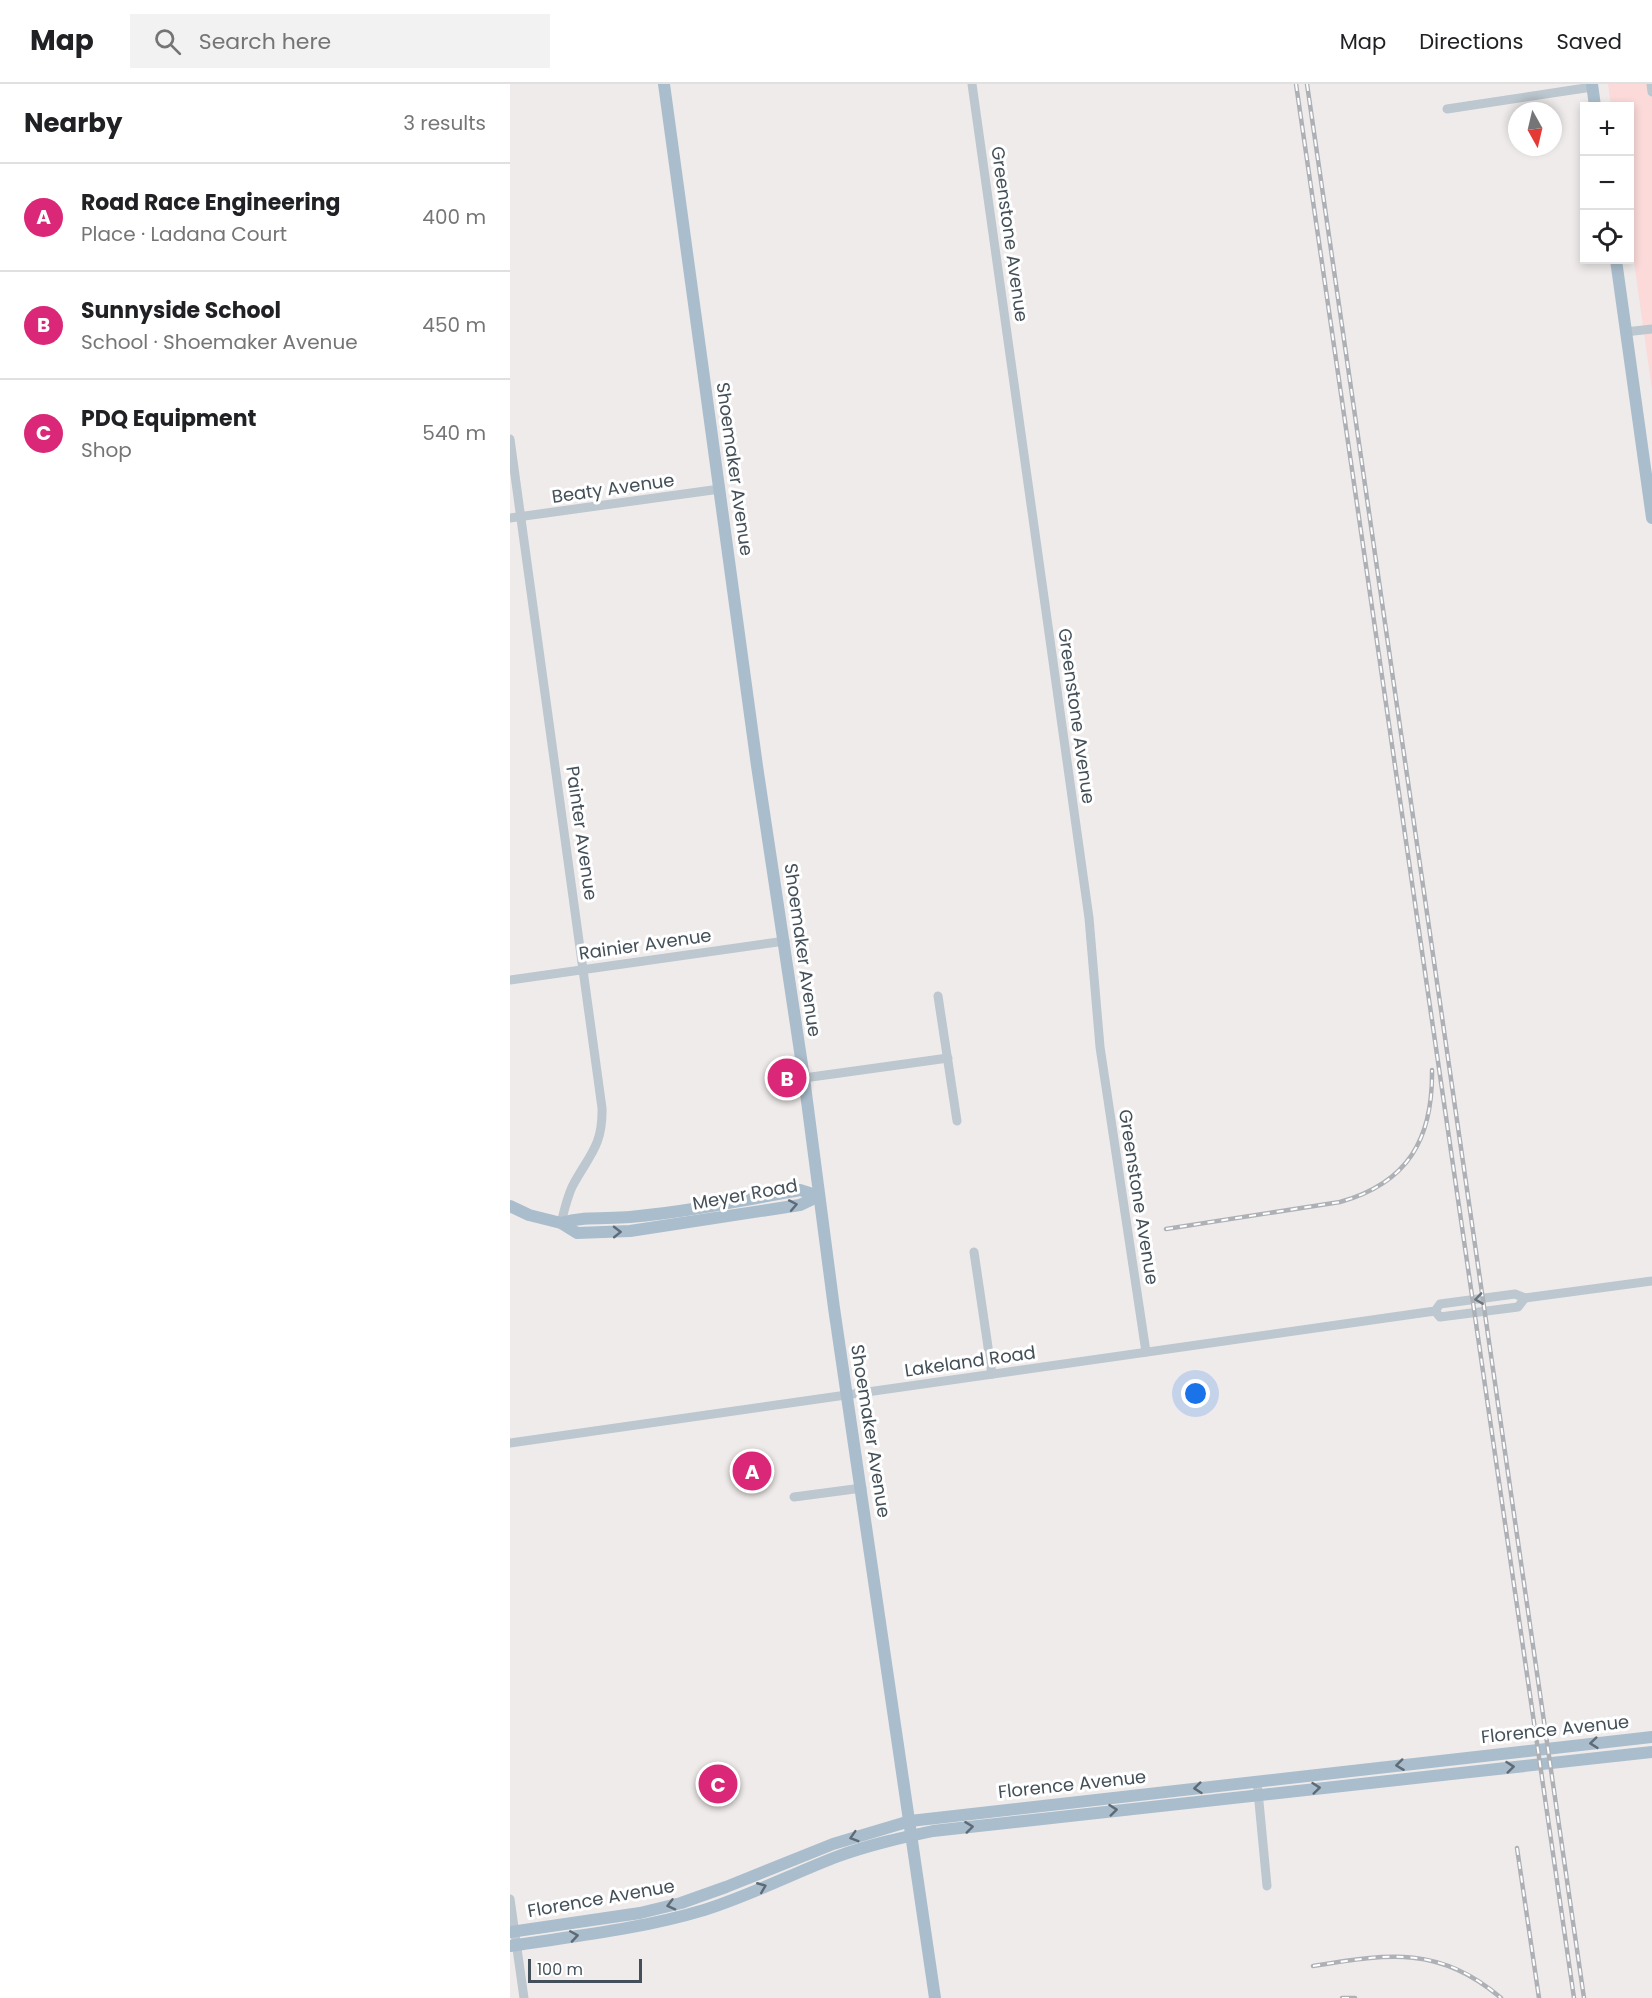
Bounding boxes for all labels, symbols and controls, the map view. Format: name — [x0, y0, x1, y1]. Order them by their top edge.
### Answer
search box — [130, 14, 550, 68]
text: Map — [30, 21, 94, 60]
icon: search — [151, 25, 184, 58]
text: Search here — [199, 26, 331, 57]
text: Map — [1340, 27, 1386, 56]
text: Directions — [1419, 27, 1523, 56]
text: Saved — [1556, 27, 1622, 56]
north arrow — [1508, 102, 1562, 156]
map controls — [1580, 102, 1634, 264]
button: + — [1580, 102, 1634, 156]
text: Nearby — [24, 105, 122, 141]
text: 3 results — [403, 109, 486, 137]
street label: Greenstone Avenue — [985, 145, 1035, 323]
button: − — [1580, 156, 1634, 210]
text: Road Race Engineering — [81, 187, 340, 218]
text: A — [36, 203, 51, 231]
text: 400 m — [422, 203, 486, 231]
button: locate — [1580, 210, 1634, 264]
text: Place · Ladana Court — [81, 220, 287, 248]
text: Sunnyside School — [81, 295, 281, 326]
text: B — [37, 311, 50, 339]
text: 450 m — [422, 311, 486, 339]
text: School · Shoemaker Avenue — [81, 328, 358, 356]
street label: Shoemaker Avenue — [710, 381, 760, 557]
text: PDQ Equipment — [81, 403, 256, 434]
text: C — [36, 419, 51, 447]
text: 540 m — [422, 419, 486, 447]
text: Shop — [81, 436, 132, 464]
street label: Beaty Avenue — [550, 467, 676, 509]
street label: Greenstone Avenue — [1052, 627, 1102, 805]
street label: Painter Avenue — [560, 764, 604, 902]
street label: Shoemaker Avenue — [778, 862, 828, 1038]
street label: Rainier Avenue — [577, 922, 713, 966]
pin: B — [768, 1056, 806, 1100]
street label: Greenstone Avenue — [1113, 1108, 1165, 1286]
street label: Meyer Road — [690, 1172, 800, 1216]
one-way arrow — [788, 1199, 798, 1212]
one-way arrow — [612, 1225, 621, 1238]
one-way arrow — [1474, 1292, 1483, 1304]
street label: Lakeland Road — [903, 1339, 1037, 1383]
street label: Shoemaker Avenue — [845, 1343, 897, 1519]
your location — [1181, 1379, 1210, 1408]
pin: A — [732, 1448, 772, 1494]
street label: Florence Avenue — [1480, 1709, 1630, 1749]
one-way arrow — [1589, 1736, 1598, 1749]
one-way arrow — [1395, 1758, 1405, 1770]
one-way arrow — [1506, 1761, 1515, 1774]
pin: C — [698, 1762, 738, 1806]
street label: Florence Avenue — [997, 1764, 1147, 1804]
one-way arrow — [1194, 1781, 1203, 1793]
one-way arrow — [1312, 1782, 1321, 1795]
one-way arrow — [1109, 1804, 1118, 1817]
one-way arrow — [964, 1821, 973, 1833]
one-way arrow — [849, 1830, 860, 1842]
street label: Florence Avenue — [526, 1873, 676, 1923]
one-way arrow — [756, 1882, 767, 1894]
one-way arrow — [667, 1898, 677, 1911]
one-way arrow — [569, 1930, 579, 1943]
scale bar — [528, 1956, 642, 1984]
text: 100 m — [537, 1958, 583, 1981]

